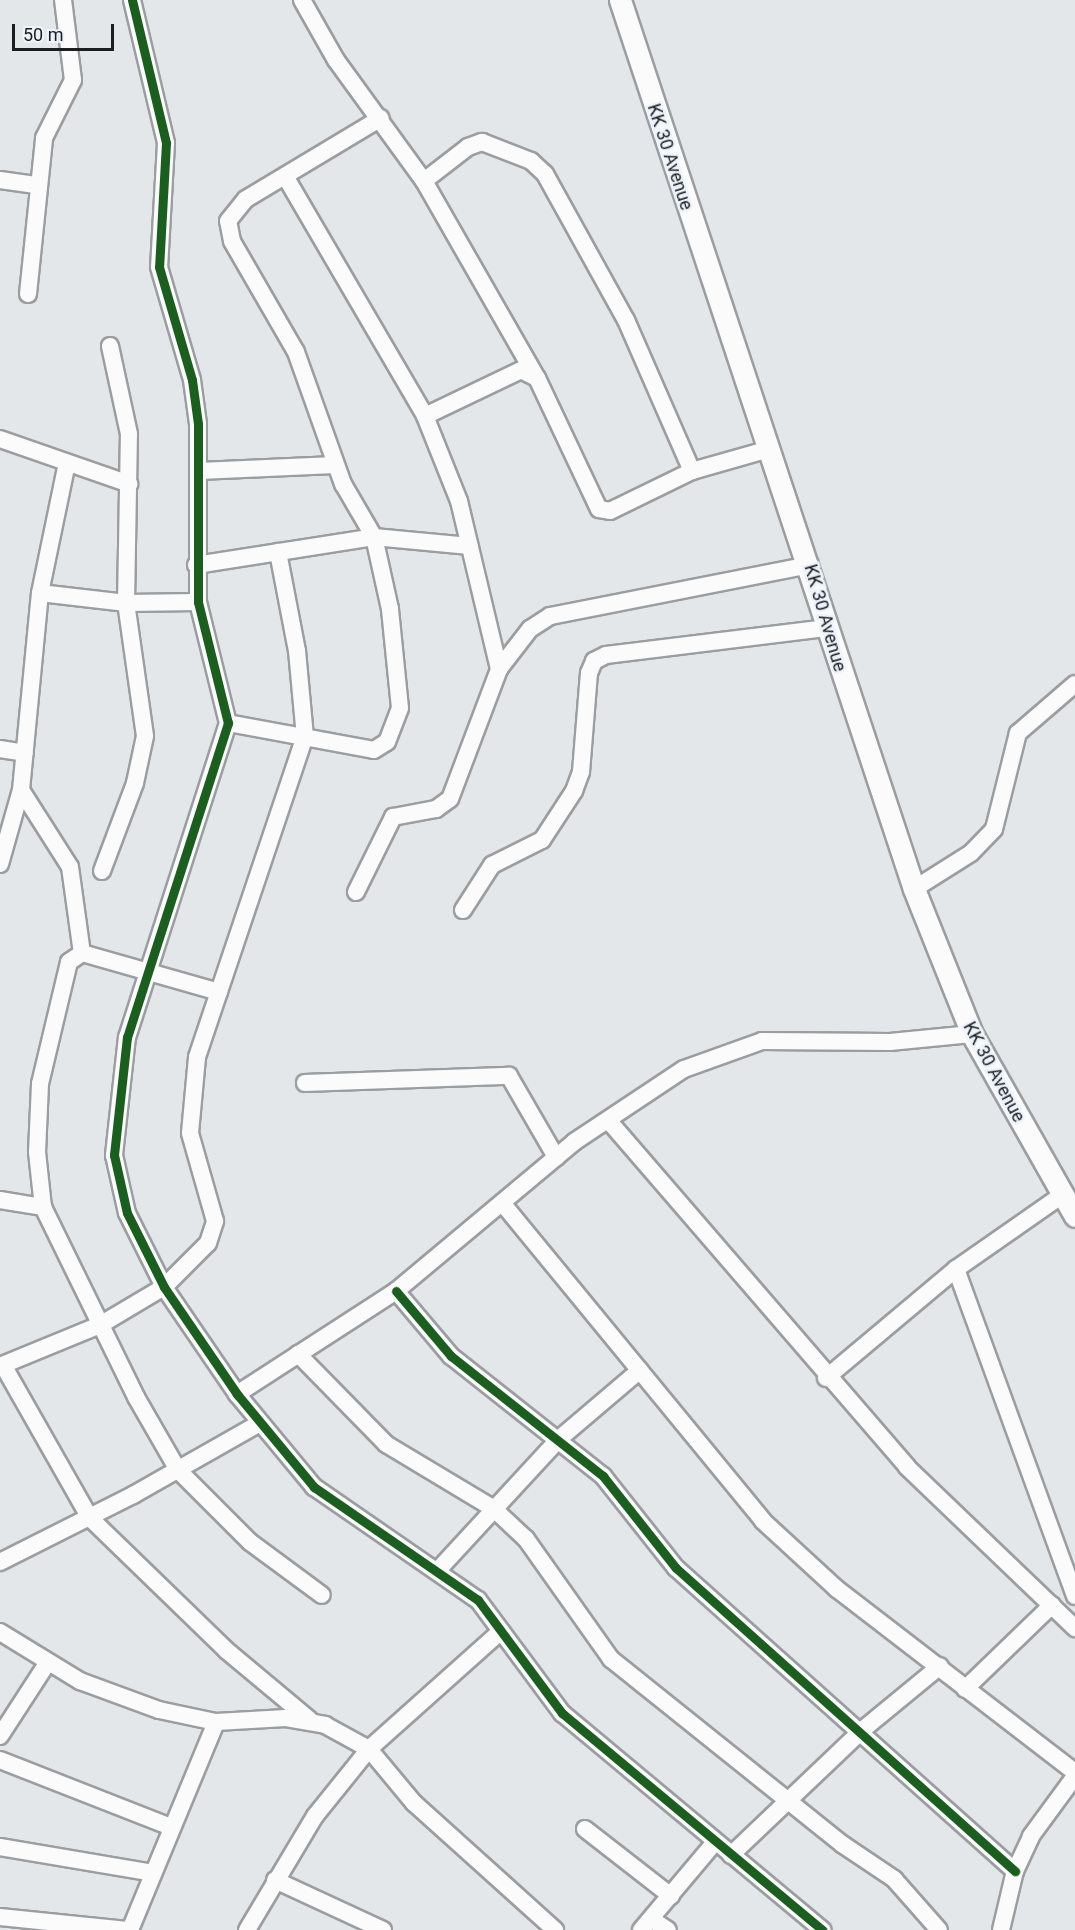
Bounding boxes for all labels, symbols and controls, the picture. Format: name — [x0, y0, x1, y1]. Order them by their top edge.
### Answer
scale bar — [15, 12, 117, 50]
text: 50 m — [23, 24, 63, 45]
street label: KK 30 Avenue — [643, 101, 697, 213]
street label: KK 30 Avenue — [799, 562, 851, 674]
street label: KK 30 Avenue — [958, 1018, 1030, 1126]

